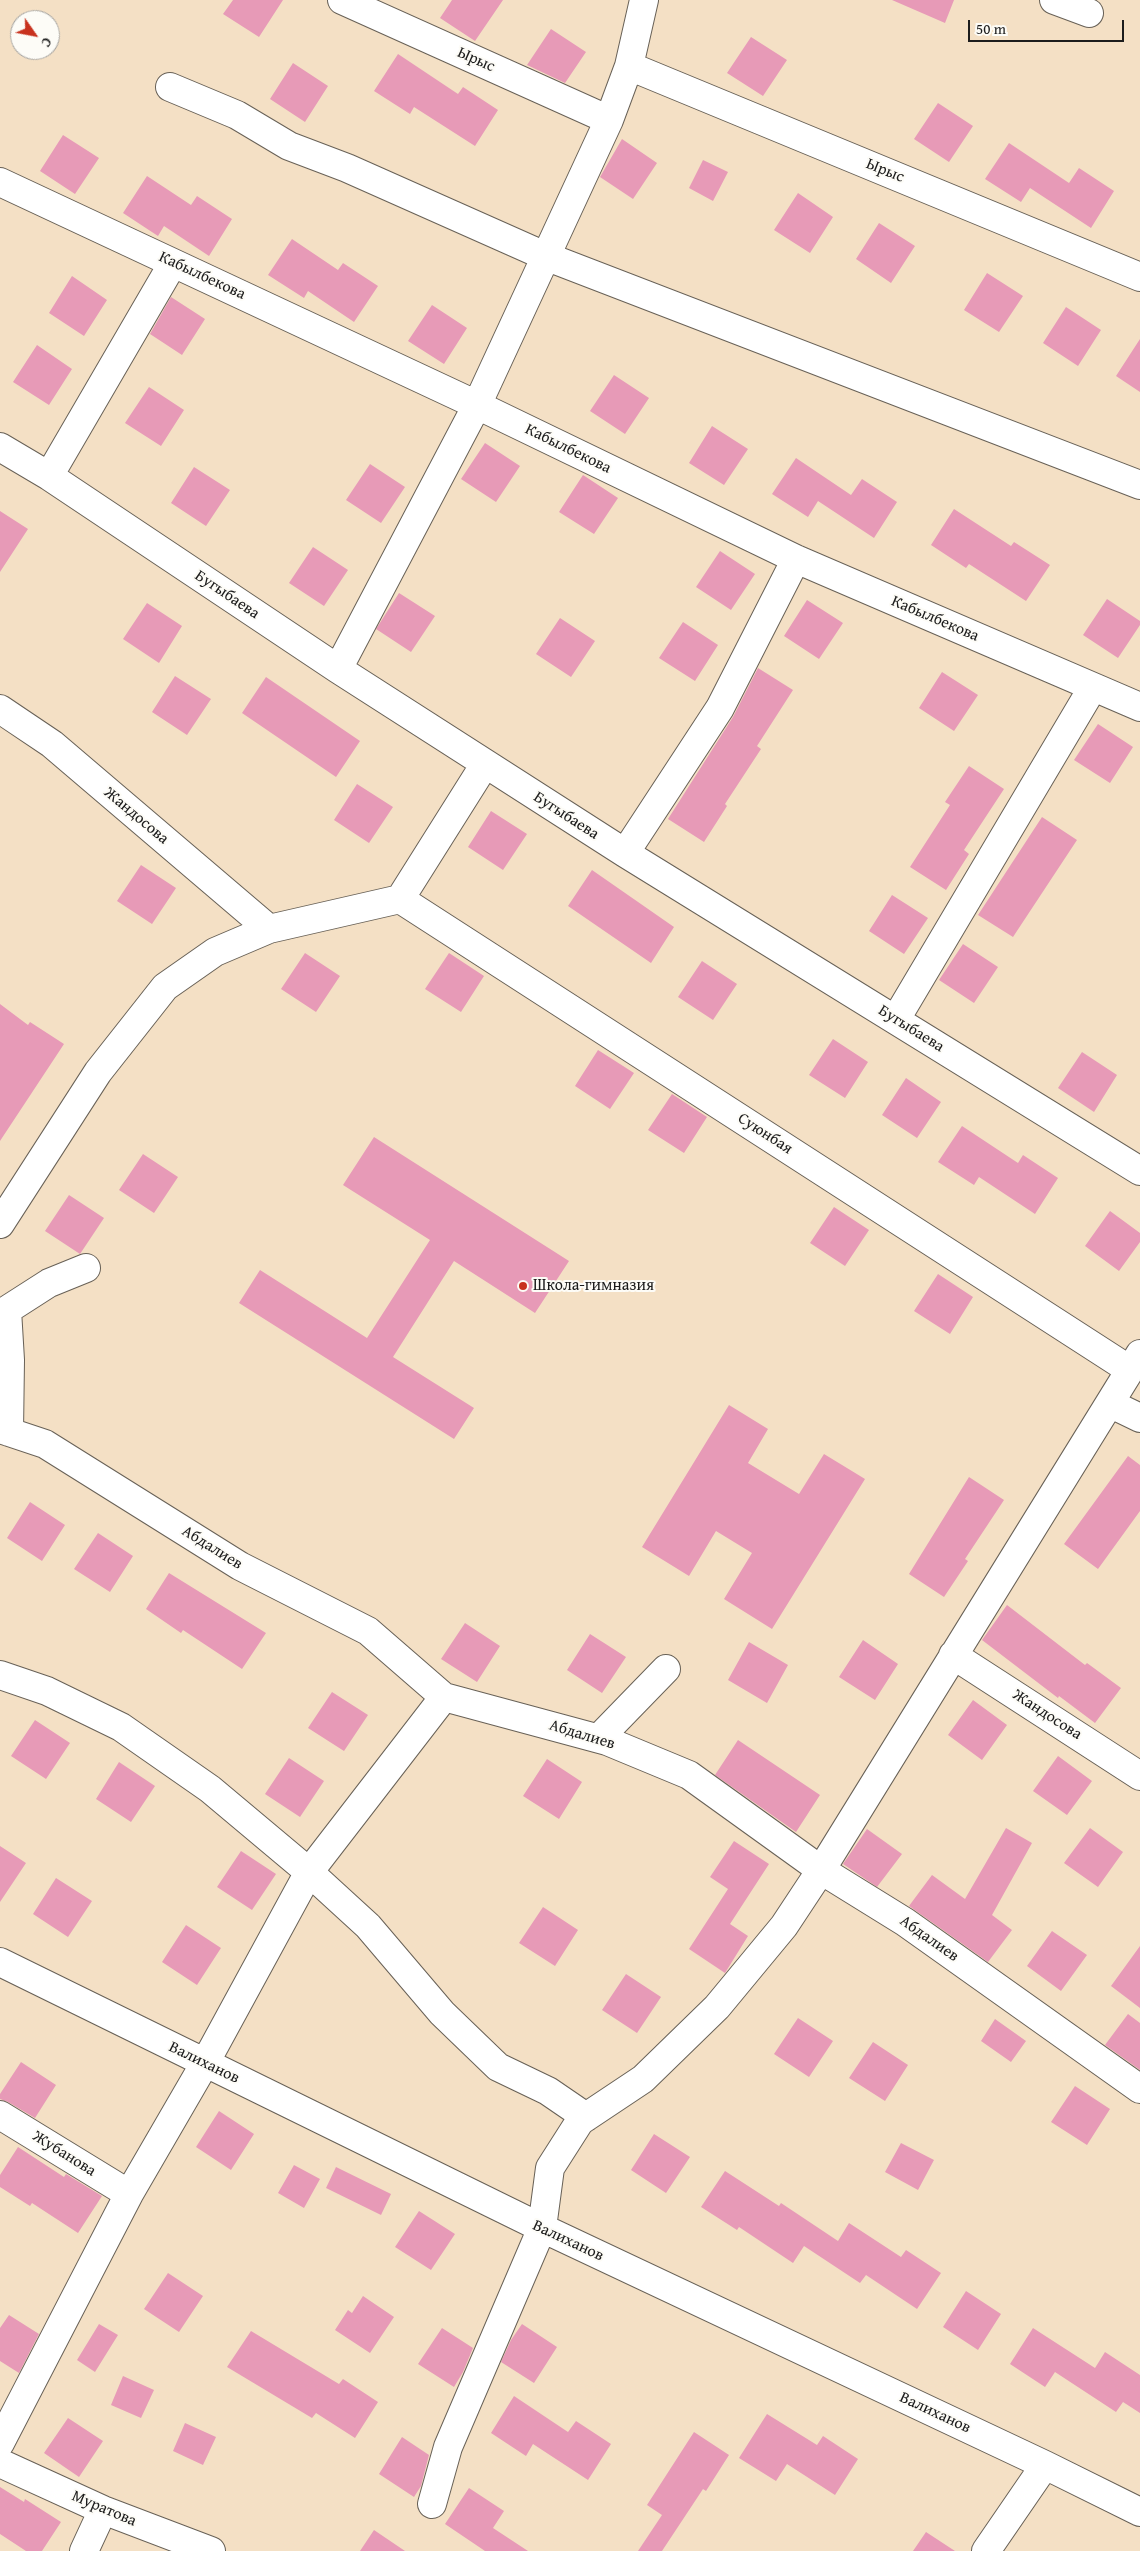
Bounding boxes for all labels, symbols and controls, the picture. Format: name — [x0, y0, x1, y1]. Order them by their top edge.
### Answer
north arrow — [10, 10, 60, 60]
scale bar — [970, 10, 1126, 42]
text: 50 m — [976, 18, 1006, 39]
text: С — [36, 34, 57, 51]
street label: Ырыс — [454, 43, 498, 77]
street label: Ырыс — [863, 155, 907, 187]
street label: Кабылбекова — [156, 248, 248, 304]
street label: Кабылбекова — [522, 420, 614, 478]
street label: Бугыбаева — [191, 566, 263, 624]
street label: Кабылбекова — [888, 592, 982, 646]
street label: Жандосова — [100, 783, 172, 849]
street label: Бугыбаева — [530, 788, 602, 844]
street label: Бугыбаева — [875, 1001, 947, 1057]
street label: Суюнбая — [734, 1109, 796, 1159]
place label: Школа-гимназия — [533, 1276, 654, 1296]
marker: Школа-гимназия — [517, 1280, 529, 1292]
street label: Абдалиев — [178, 1522, 246, 1574]
street label: Жандосова — [1009, 1686, 1085, 1744]
street label: Абдалиев — [547, 1716, 617, 1754]
street label: Абдалиев — [896, 1912, 962, 1966]
street label: Валиханов — [166, 2038, 242, 2088]
street label: Жубанова — [29, 2127, 99, 2181]
street label: Валиханов — [529, 2216, 607, 2266]
street label: Валиханов — [896, 2388, 974, 2438]
street label: Муратова — [69, 2487, 139, 2531]

